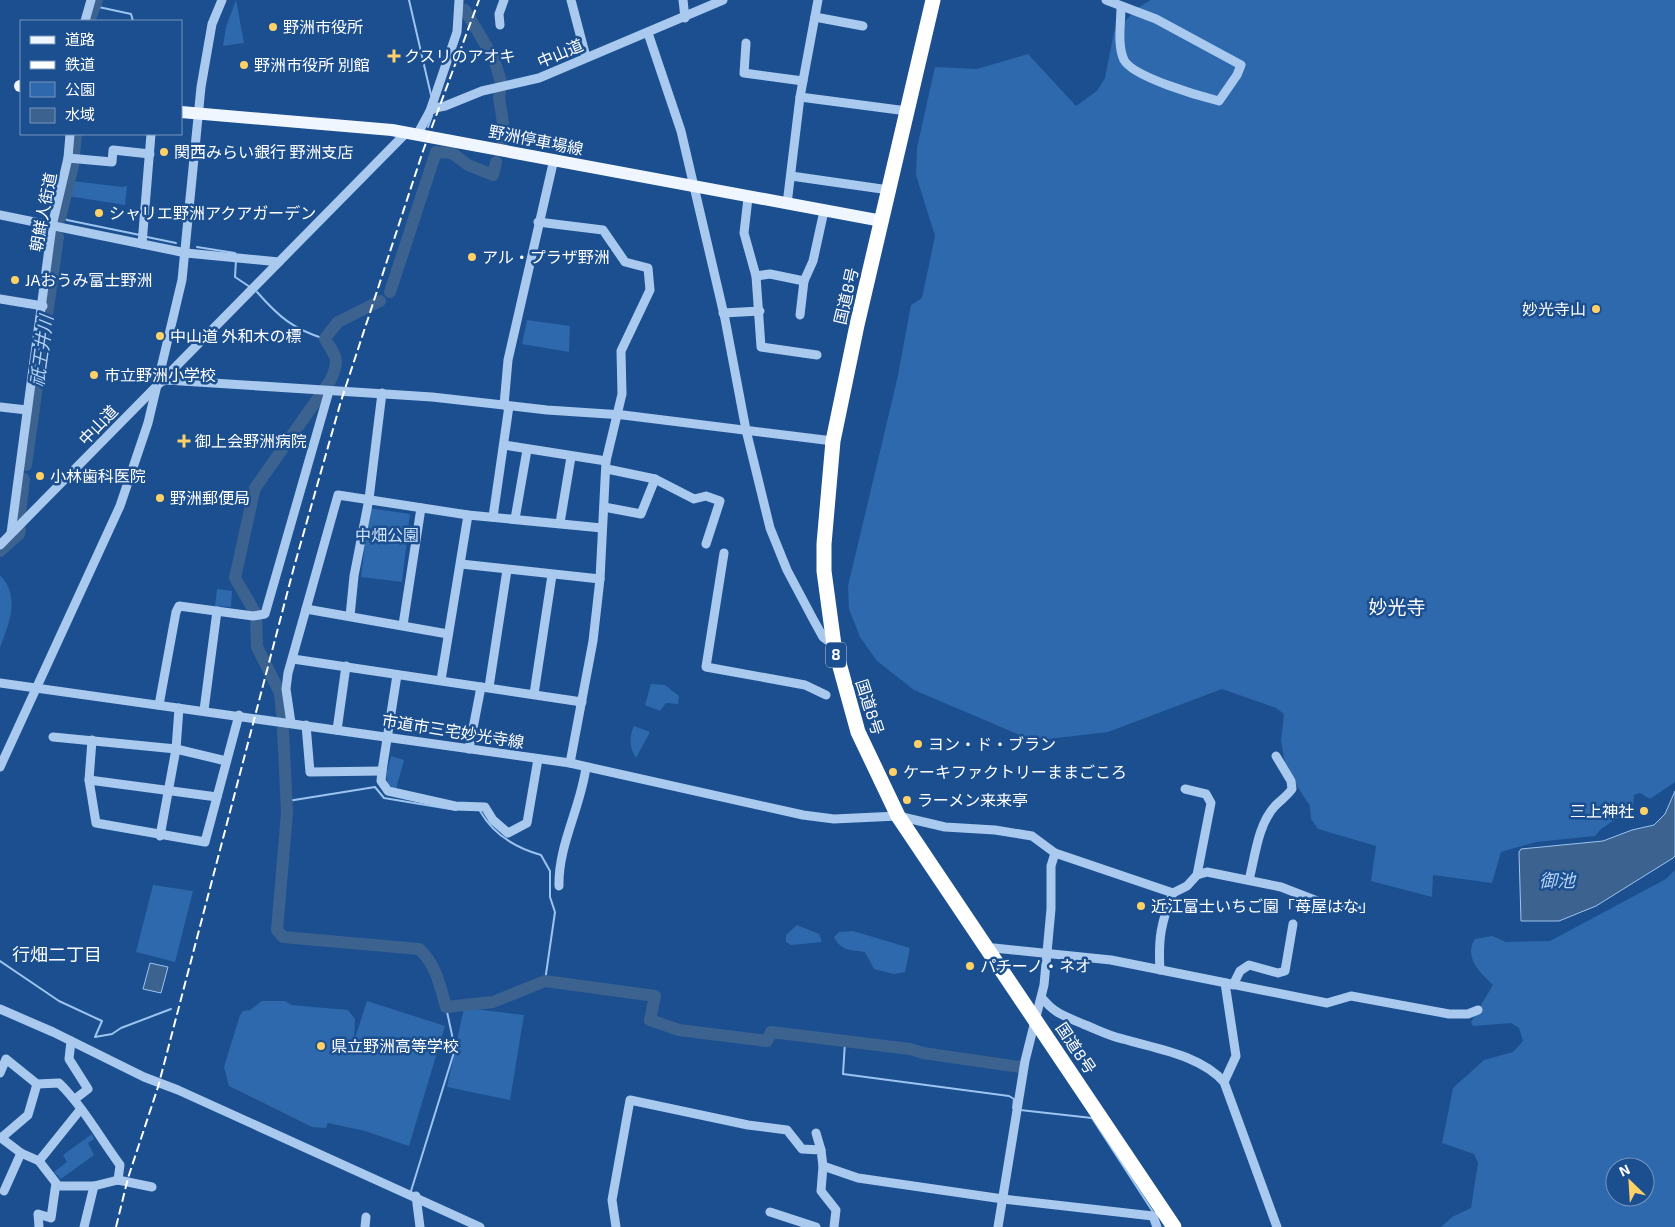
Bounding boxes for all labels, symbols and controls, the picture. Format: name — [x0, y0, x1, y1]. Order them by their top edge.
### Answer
place label: 野洲市役所 — [283, 17, 363, 36]
legend — [20, 20, 182, 135]
marker: 野洲市役所 — [267, 21, 279, 33]
text: 道路 — [65, 30, 95, 48]
street label: 中山道 — [534, 34, 586, 71]
place label: クスリのアオキ — [404, 46, 516, 65]
marker: クスリのアオキ — [388, 50, 400, 62]
text: 鉄道 — [65, 55, 95, 73]
place label: 野洲市役所 別館 — [254, 55, 370, 74]
marker: 野洲市役所 別館 — [238, 59, 250, 71]
text: 公園 — [65, 80, 95, 98]
text: 水域 — [65, 105, 95, 123]
street label: 野洲停車場線 — [487, 121, 585, 158]
place label: 関西みらい銀行 野洲支店 — [174, 142, 354, 161]
marker: 関西みらい銀行 野洲支店 — [158, 146, 170, 158]
street label: 朝鮮人街道 — [26, 171, 59, 253]
place label: シャリエ野洲アクアガーデン — [109, 203, 316, 222]
marker: シャリエ野洲アクアガーデン — [93, 207, 105, 219]
place label: アル・プラザ野洲 — [482, 247, 610, 266]
marker: アル・プラザ野洲 — [466, 251, 478, 263]
street label: 国道8号 — [830, 266, 861, 326]
place label: JAおうみ富士野洲 — [25, 270, 152, 289]
marker: JAおうみ富士野洲 — [9, 274, 21, 286]
place label: 妙光寺山 — [1522, 299, 1586, 318]
marker: 妙光寺山 — [1590, 303, 1602, 315]
water label: 祇王井川 — [25, 312, 57, 388]
place label: 中山道 外和木の標 — [170, 326, 302, 345]
marker: 中山道 外和木の標 — [154, 330, 166, 342]
place label: 市立野洲小学校 — [104, 365, 216, 384]
marker: 市立野洲小学校 — [88, 369, 100, 381]
street label: 中山道 — [74, 401, 121, 449]
place label: 御上会野洲病院 — [195, 431, 307, 450]
marker: 御上会野洲病院 — [177, 434, 191, 448]
place label: 小林歯科医院 — [50, 466, 146, 485]
marker: 小林歯科医院 — [34, 470, 46, 482]
place label: 野洲郵便局 — [170, 488, 250, 507]
marker: 野洲郵便局 — [154, 492, 166, 504]
park label: 中畑公園 — [355, 525, 419, 544]
district label: 妙光寺 — [1368, 595, 1426, 618]
road number: 8 — [826, 642, 846, 668]
street label: 国道8号 — [853, 676, 888, 737]
street label: 市道市三宅妙光寺線 — [380, 710, 526, 751]
place label: ヨン・ド・ブラン — [928, 734, 1056, 753]
marker: ヨン・ド・ブラン — [912, 738, 924, 750]
place label: ケーキファクトリーままごころ — [903, 762, 1127, 781]
marker: ケーキファクトリーままごころ — [887, 766, 899, 778]
place label: ラーメン来来亭 — [917, 790, 1028, 809]
marker: ラーメン来来亭 — [901, 794, 913, 806]
place label: 三上神社 — [1570, 801, 1634, 820]
marker: 三上神社 — [1638, 805, 1650, 817]
water label: 御池 — [1539, 869, 1577, 891]
place label: 近江富士いちご園「苺屋はな」 — [1151, 896, 1375, 915]
marker: 近江富士いちご園「苺屋はな」 — [1135, 900, 1147, 912]
district label: 行畑二丁目 — [12, 943, 102, 965]
place label: パチーノ・ネオ — [980, 956, 1091, 975]
marker: パチーノ・ネオ — [964, 960, 976, 972]
street label: 国道8号 — [1052, 1018, 1100, 1077]
place label: 県立野洲高等学校 — [331, 1036, 459, 1055]
marker: 県立野洲高等学校 — [315, 1040, 327, 1052]
north arrow — [1605, 1157, 1655, 1207]
text: N — [1616, 1160, 1632, 1180]

